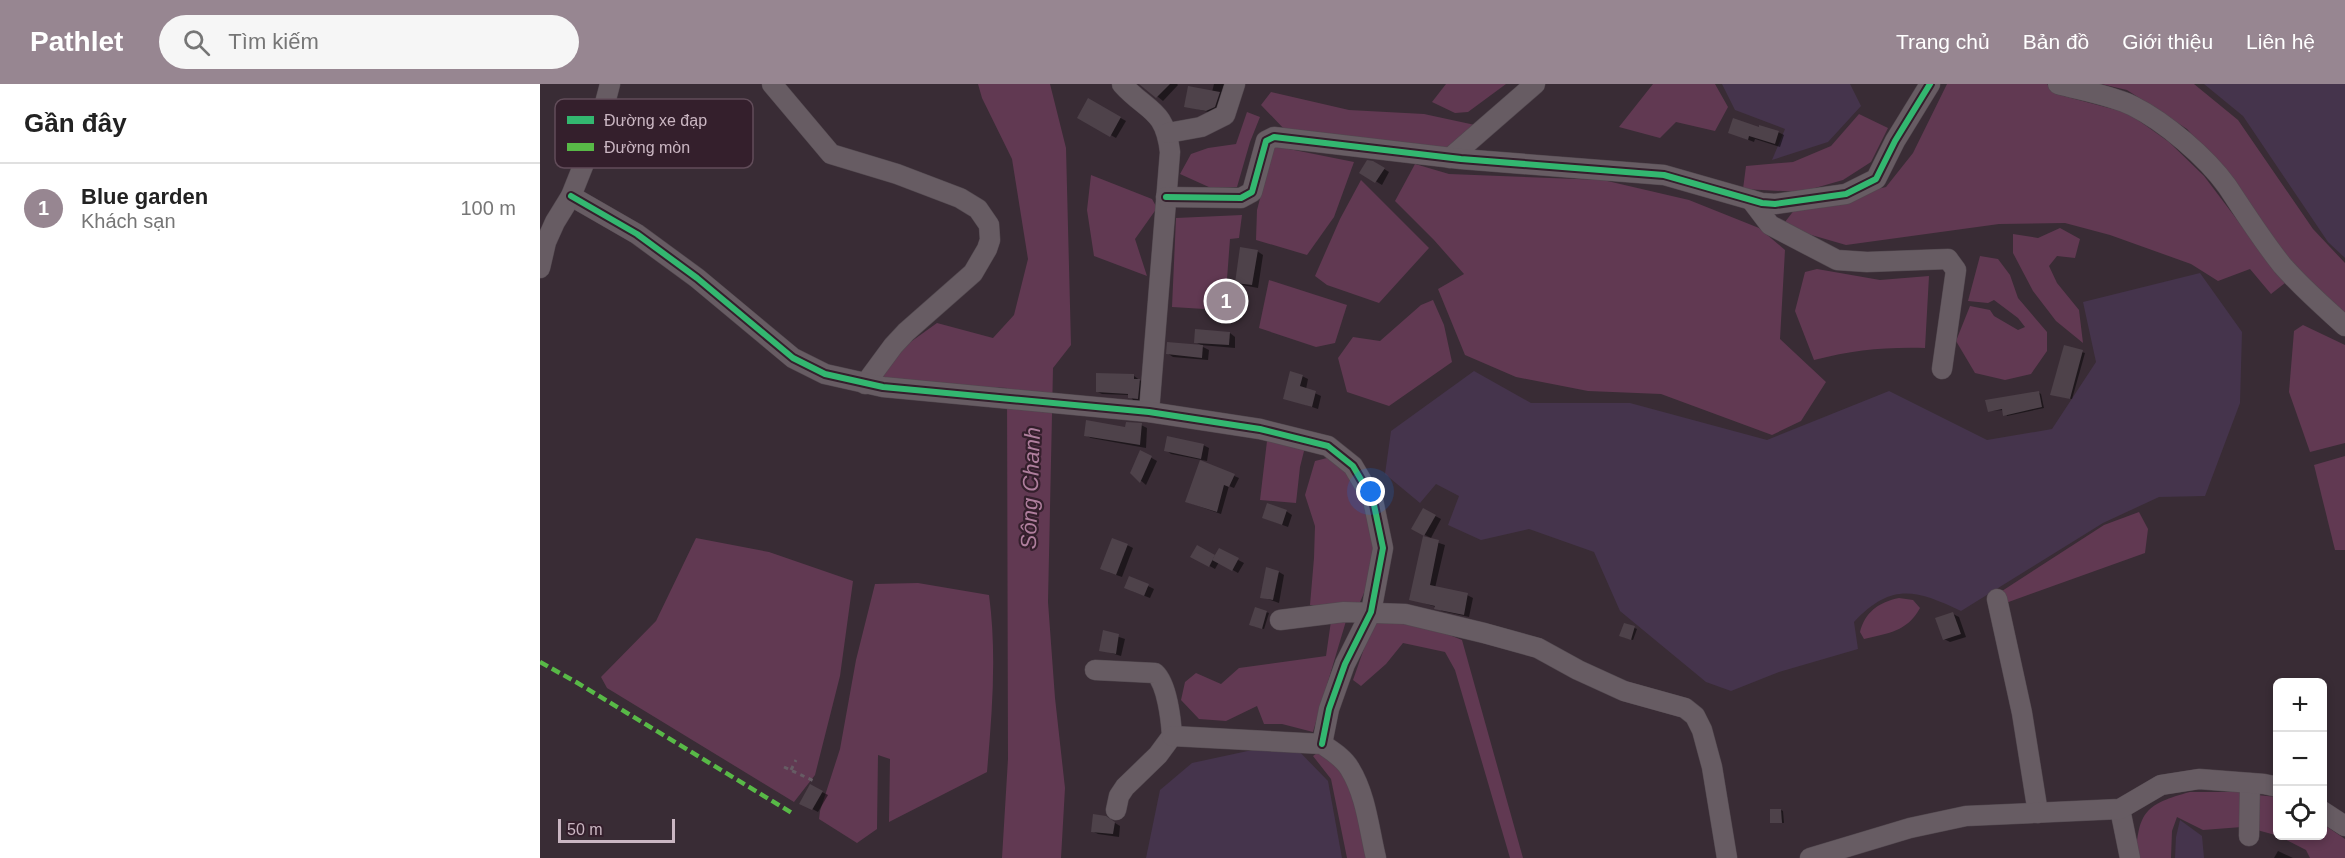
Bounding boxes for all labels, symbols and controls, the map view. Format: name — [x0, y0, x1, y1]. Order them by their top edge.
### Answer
search box — [159, 15, 579, 69]
text: Pathlet — [30, 26, 123, 57]
icon: search — [180, 26, 213, 59]
text: Tìm kiếm — [228, 29, 319, 54]
text: Trang chủ — [1896, 30, 1990, 53]
text: Bản đồ — [2023, 30, 2089, 53]
text: Giới thiệu — [2122, 30, 2213, 53]
text: Liên hệ — [2246, 30, 2315, 53]
legend — [555, 99, 753, 168]
text: Gần đây — [24, 108, 127, 138]
text: Đường xe đạp — [604, 112, 707, 129]
text: Đường mòn — [604, 139, 690, 156]
text: Blue garden — [81, 184, 208, 209]
text: 1 — [38, 197, 49, 219]
text: 100 m — [460, 197, 516, 219]
text: Khách sạn — [81, 210, 176, 232]
pin: 1 — [1206, 278, 1246, 324]
water label: Sông Chanh — [1016, 426, 1045, 550]
your location — [1356, 477, 1385, 506]
map controls — [2273, 678, 2327, 840]
button: + — [2273, 678, 2327, 732]
button: − — [2273, 732, 2327, 786]
button: locate — [2273, 786, 2327, 840]
scale bar — [558, 816, 675, 844]
text: 50 m — [567, 821, 603, 838]

